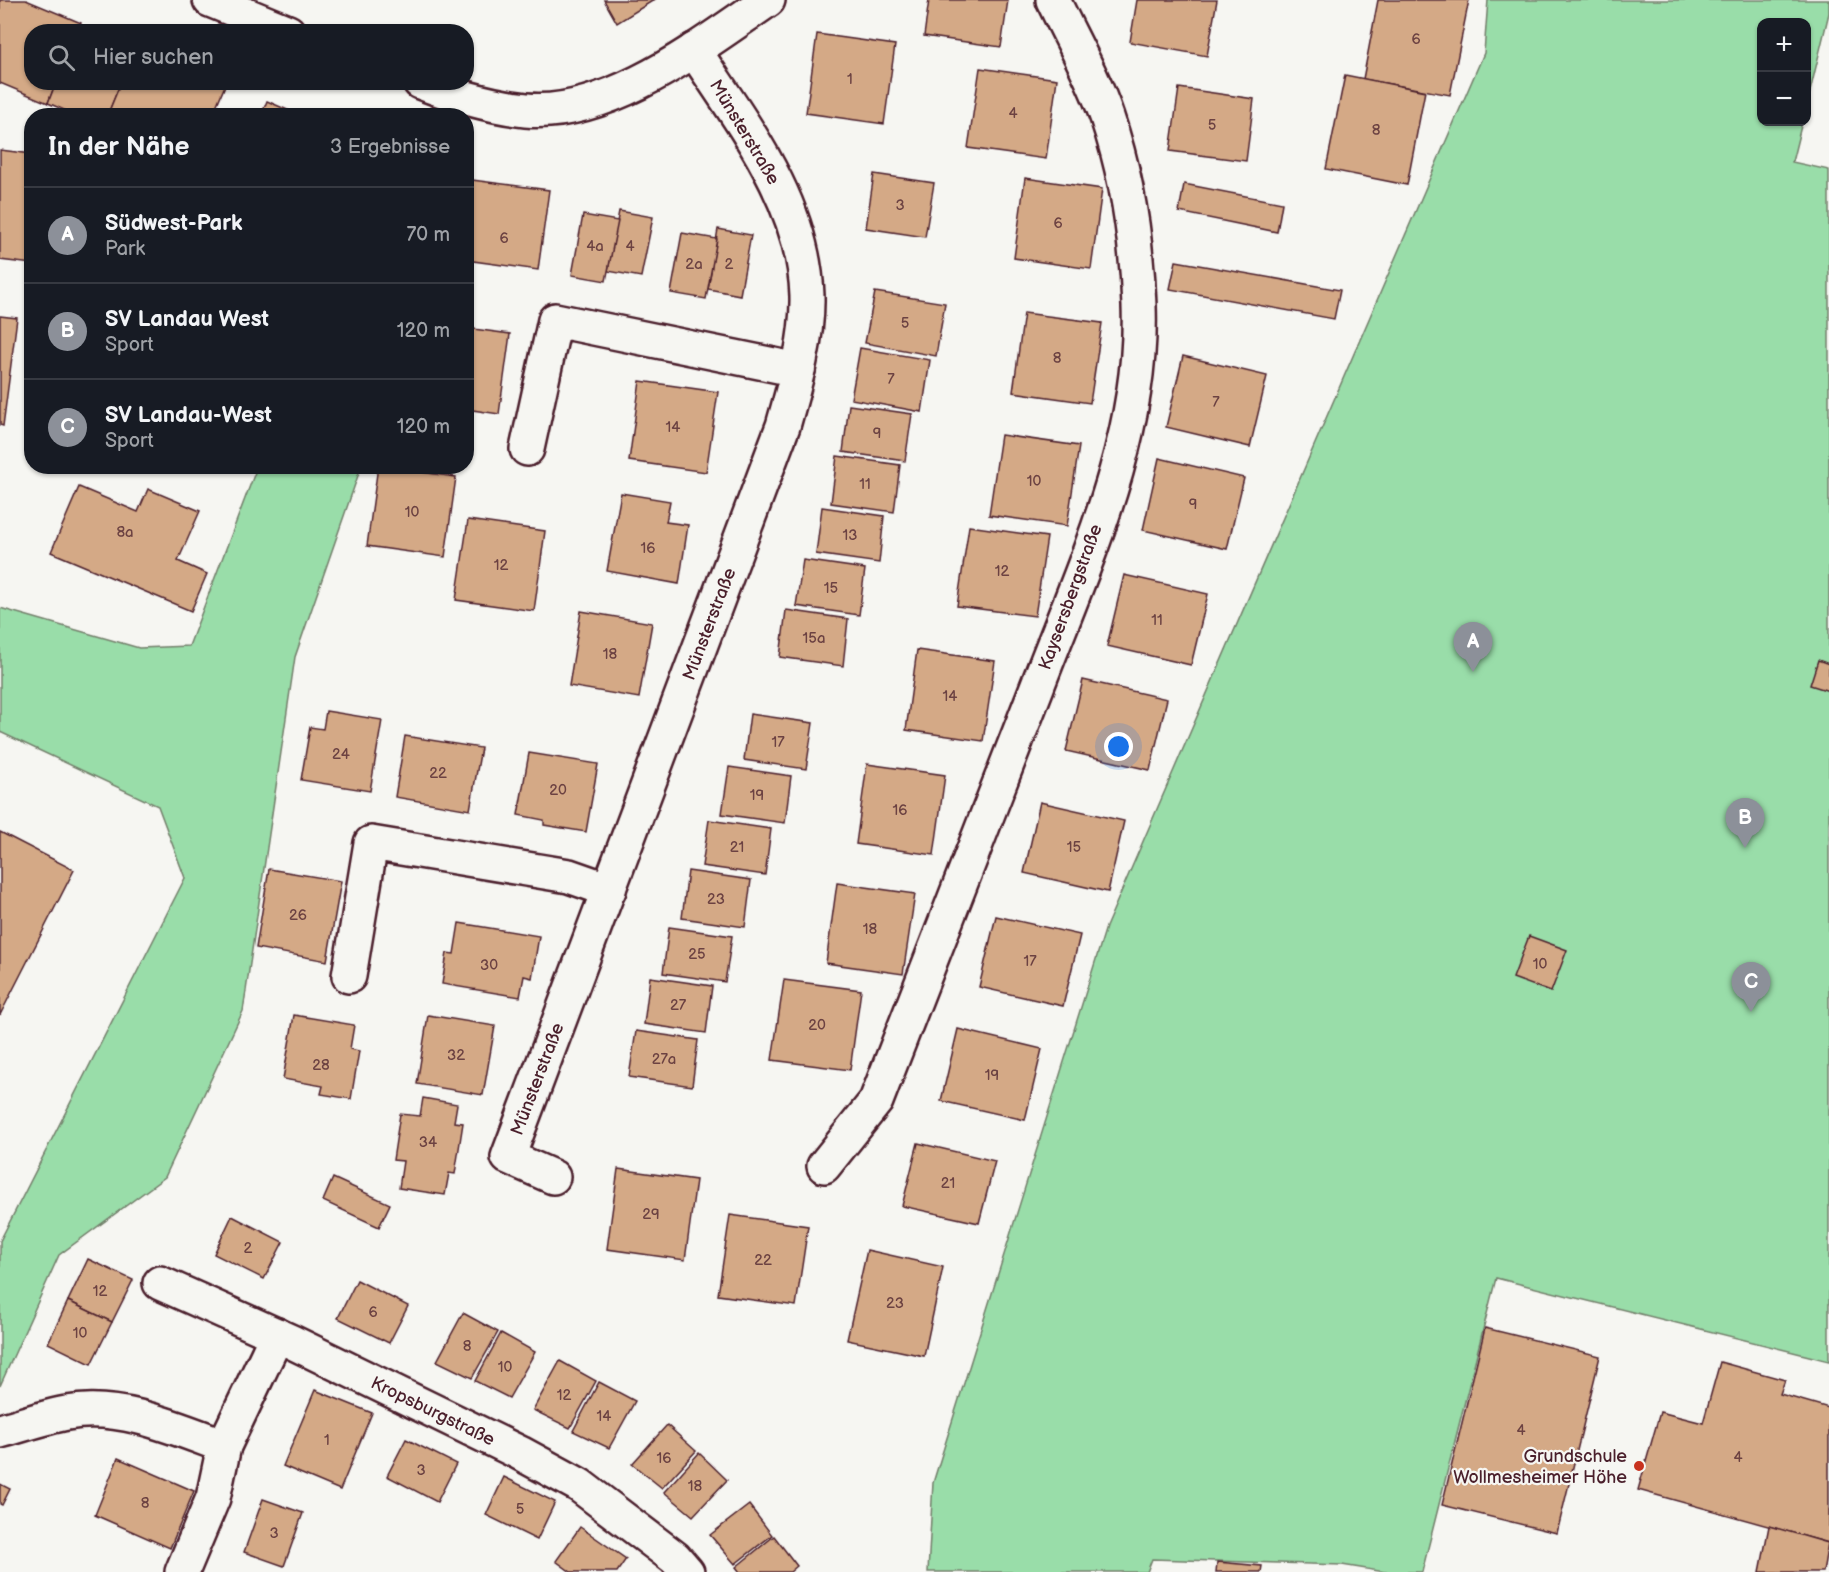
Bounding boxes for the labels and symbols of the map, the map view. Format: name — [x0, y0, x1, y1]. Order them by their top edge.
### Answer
house number: 6 — [1411, 30, 1421, 49]
house number: 1 — [847, 70, 853, 89]
street label: Münsterstraße — [705, 76, 784, 189]
house number: 4 — [1008, 104, 1018, 123]
house number: 5 — [1208, 116, 1216, 135]
house number: 8 — [1372, 121, 1381, 140]
house number: 3 — [895, 196, 905, 215]
house number: 6 — [1053, 214, 1063, 233]
house number: 6 — [499, 229, 509, 248]
house number: 4a — [586, 237, 604, 256]
house number: 4 — [625, 237, 635, 256]
house number: 2a — [685, 255, 703, 274]
house number: 2 — [725, 255, 734, 274]
house number: 5 — [901, 314, 909, 333]
house number: 8 — [1053, 349, 1062, 368]
house number: 7 — [887, 370, 895, 389]
house number: 7 — [1212, 393, 1220, 412]
house number: 14 — [666, 418, 680, 437]
house number: 9 — [873, 424, 881, 443]
house number: 10 — [1027, 472, 1041, 491]
house number: 11 — [859, 475, 871, 494]
house number: 9 — [1189, 495, 1197, 514]
house number: 10 — [405, 503, 419, 522]
street label: Kaysersbergstraße — [1034, 521, 1107, 673]
house number: 8a — [116, 523, 134, 542]
house number: 13 — [842, 526, 858, 545]
house number: 16 — [641, 539, 655, 558]
house number: 12 — [494, 556, 508, 575]
house number: 12 — [995, 562, 1009, 581]
street label: Münsterstraße — [678, 565, 741, 683]
house number: 15 — [824, 579, 838, 598]
house number: 11 — [1151, 611, 1163, 630]
pin: A — [1454, 622, 1492, 672]
house number: 15a — [803, 629, 825, 648]
house number: 18 — [603, 645, 618, 664]
house number: 14 — [943, 687, 957, 706]
your location — [1104, 732, 1133, 761]
house number: 17 — [771, 733, 785, 752]
house number: 24 — [332, 745, 350, 764]
house number: 22 — [429, 764, 447, 783]
house number: 20 — [549, 781, 567, 800]
house number: 19 — [750, 786, 764, 805]
pin: B — [1726, 798, 1764, 848]
house number: 16 — [893, 801, 907, 820]
house number: 21 — [730, 838, 744, 857]
house number: 15 — [1067, 838, 1081, 857]
house number: 23 — [707, 890, 725, 909]
house number: 26 — [289, 906, 307, 925]
house number: 18 — [863, 920, 878, 939]
house number: 25 — [688, 945, 706, 964]
house number: 17 — [1023, 952, 1037, 971]
house number: 10 — [1533, 955, 1547, 974]
house number: 30 — [480, 956, 498, 975]
pin: C — [1732, 962, 1770, 1012]
house number: 27 — [670, 996, 687, 1015]
house number: 20 — [808, 1016, 826, 1035]
street label: Münsterstraße — [506, 1020, 569, 1138]
house number: 32 — [447, 1046, 465, 1065]
house number: 27a — [652, 1050, 676, 1069]
house number: 28 — [312, 1056, 330, 1075]
house number: 19 — [985, 1066, 999, 1085]
house number: 34 — [419, 1133, 437, 1152]
house number: 21 — [941, 1174, 955, 1193]
house number: 29 — [642, 1205, 660, 1224]
house number: 2 — [244, 1239, 253, 1258]
house number: 22 — [754, 1251, 772, 1270]
house number: 12 — [93, 1282, 107, 1301]
house number: 23 — [886, 1294, 904, 1313]
house number: 6 — [368, 1303, 378, 1322]
house number: 10 — [73, 1324, 87, 1343]
house number: 8 — [463, 1337, 472, 1356]
house number: 10 — [498, 1358, 512, 1377]
street label: Kropsburgstraße — [367, 1372, 498, 1451]
house number: 12 — [557, 1386, 571, 1405]
house number: 14 — [597, 1407, 611, 1426]
house number: 4 — [1516, 1421, 1526, 1440]
house number: 1 — [324, 1431, 330, 1450]
place label: Grundschule Wollmesheimer Höhe — [1453, 1446, 1627, 1488]
house number: 4 — [1733, 1448, 1743, 1467]
house number: 16 — [657, 1449, 671, 1468]
marker: Grundschule Wollmesheimer Höhe — [1632, 1459, 1646, 1473]
house number: 3 — [416, 1461, 426, 1480]
house number: 18 — [688, 1477, 703, 1496]
house number: 8 — [141, 1494, 150, 1513]
house number: 5 — [516, 1500, 524, 1519]
house number: 3 — [269, 1524, 279, 1543]

